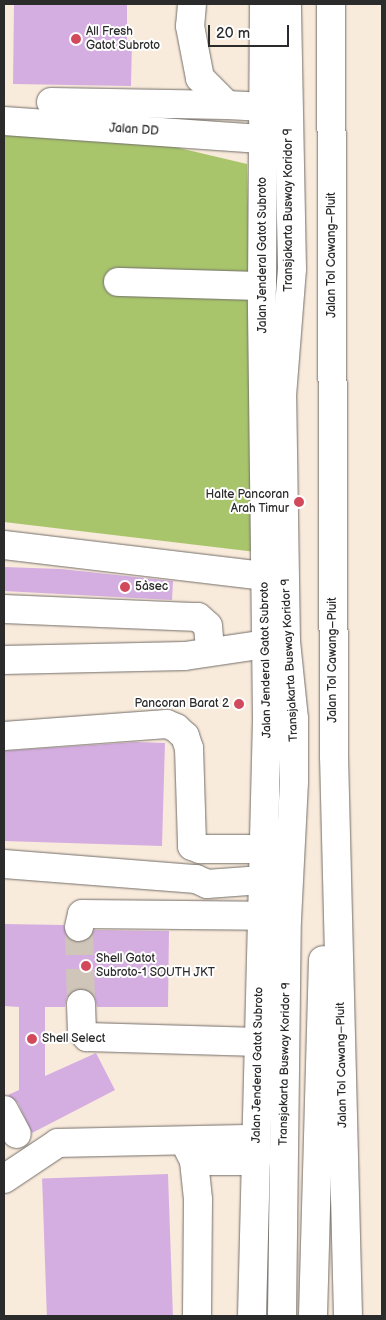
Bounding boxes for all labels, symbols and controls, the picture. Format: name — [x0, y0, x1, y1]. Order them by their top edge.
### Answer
scale bar — [211, 15, 292, 47]
text: 20 m — [216, 24, 250, 43]
place label: All Fresh Gatot Subroto — [86, 25, 160, 53]
marker: All Fresh Gatot Subroto — [70, 33, 82, 45]
street label: Jalan DD — [109, 121, 159, 139]
street label: Transjakarta Busway Koridor 9 — [282, 128, 296, 292]
street label: Jalan Jenderal Gatot Subroto — [256, 176, 270, 334]
street label: Jalan Tol Cawang–Pluit — [325, 192, 339, 318]
place label: Halte Pancoran Arah Timur — [206, 488, 289, 516]
marker: Halte Pancoran Arah Timur — [293, 496, 305, 508]
street label: Transjakarta Busway Koridor 9 — [279, 578, 301, 742]
place label: 5àsec — [135, 580, 168, 594]
marker: 5àsec — [119, 581, 131, 593]
street label: Jalan Jenderal Gatot Subroto — [257, 581, 275, 739]
street label: Jalan Tol Cawang–Pluit — [326, 597, 340, 723]
place label: Pancoran Barat 2 — [134, 697, 229, 711]
marker: Pancoran Barat 2 — [233, 698, 245, 710]
place label: Shell Gatot Subroto-1 SOUTH JKT — [96, 952, 216, 980]
marker: Shell Gatot Subroto-1 SOUTH JKT — [80, 960, 92, 972]
street label: Transjakarta Busway Koridor 9 — [276, 982, 294, 1146]
street label: Jalan Jenderal Gatot Subroto — [249, 986, 267, 1144]
street label: Jalan Tol Cawang–Pluit — [334, 1002, 350, 1128]
place label: Shell Select — [42, 1032, 106, 1046]
marker: Shell Select — [26, 1033, 38, 1045]

